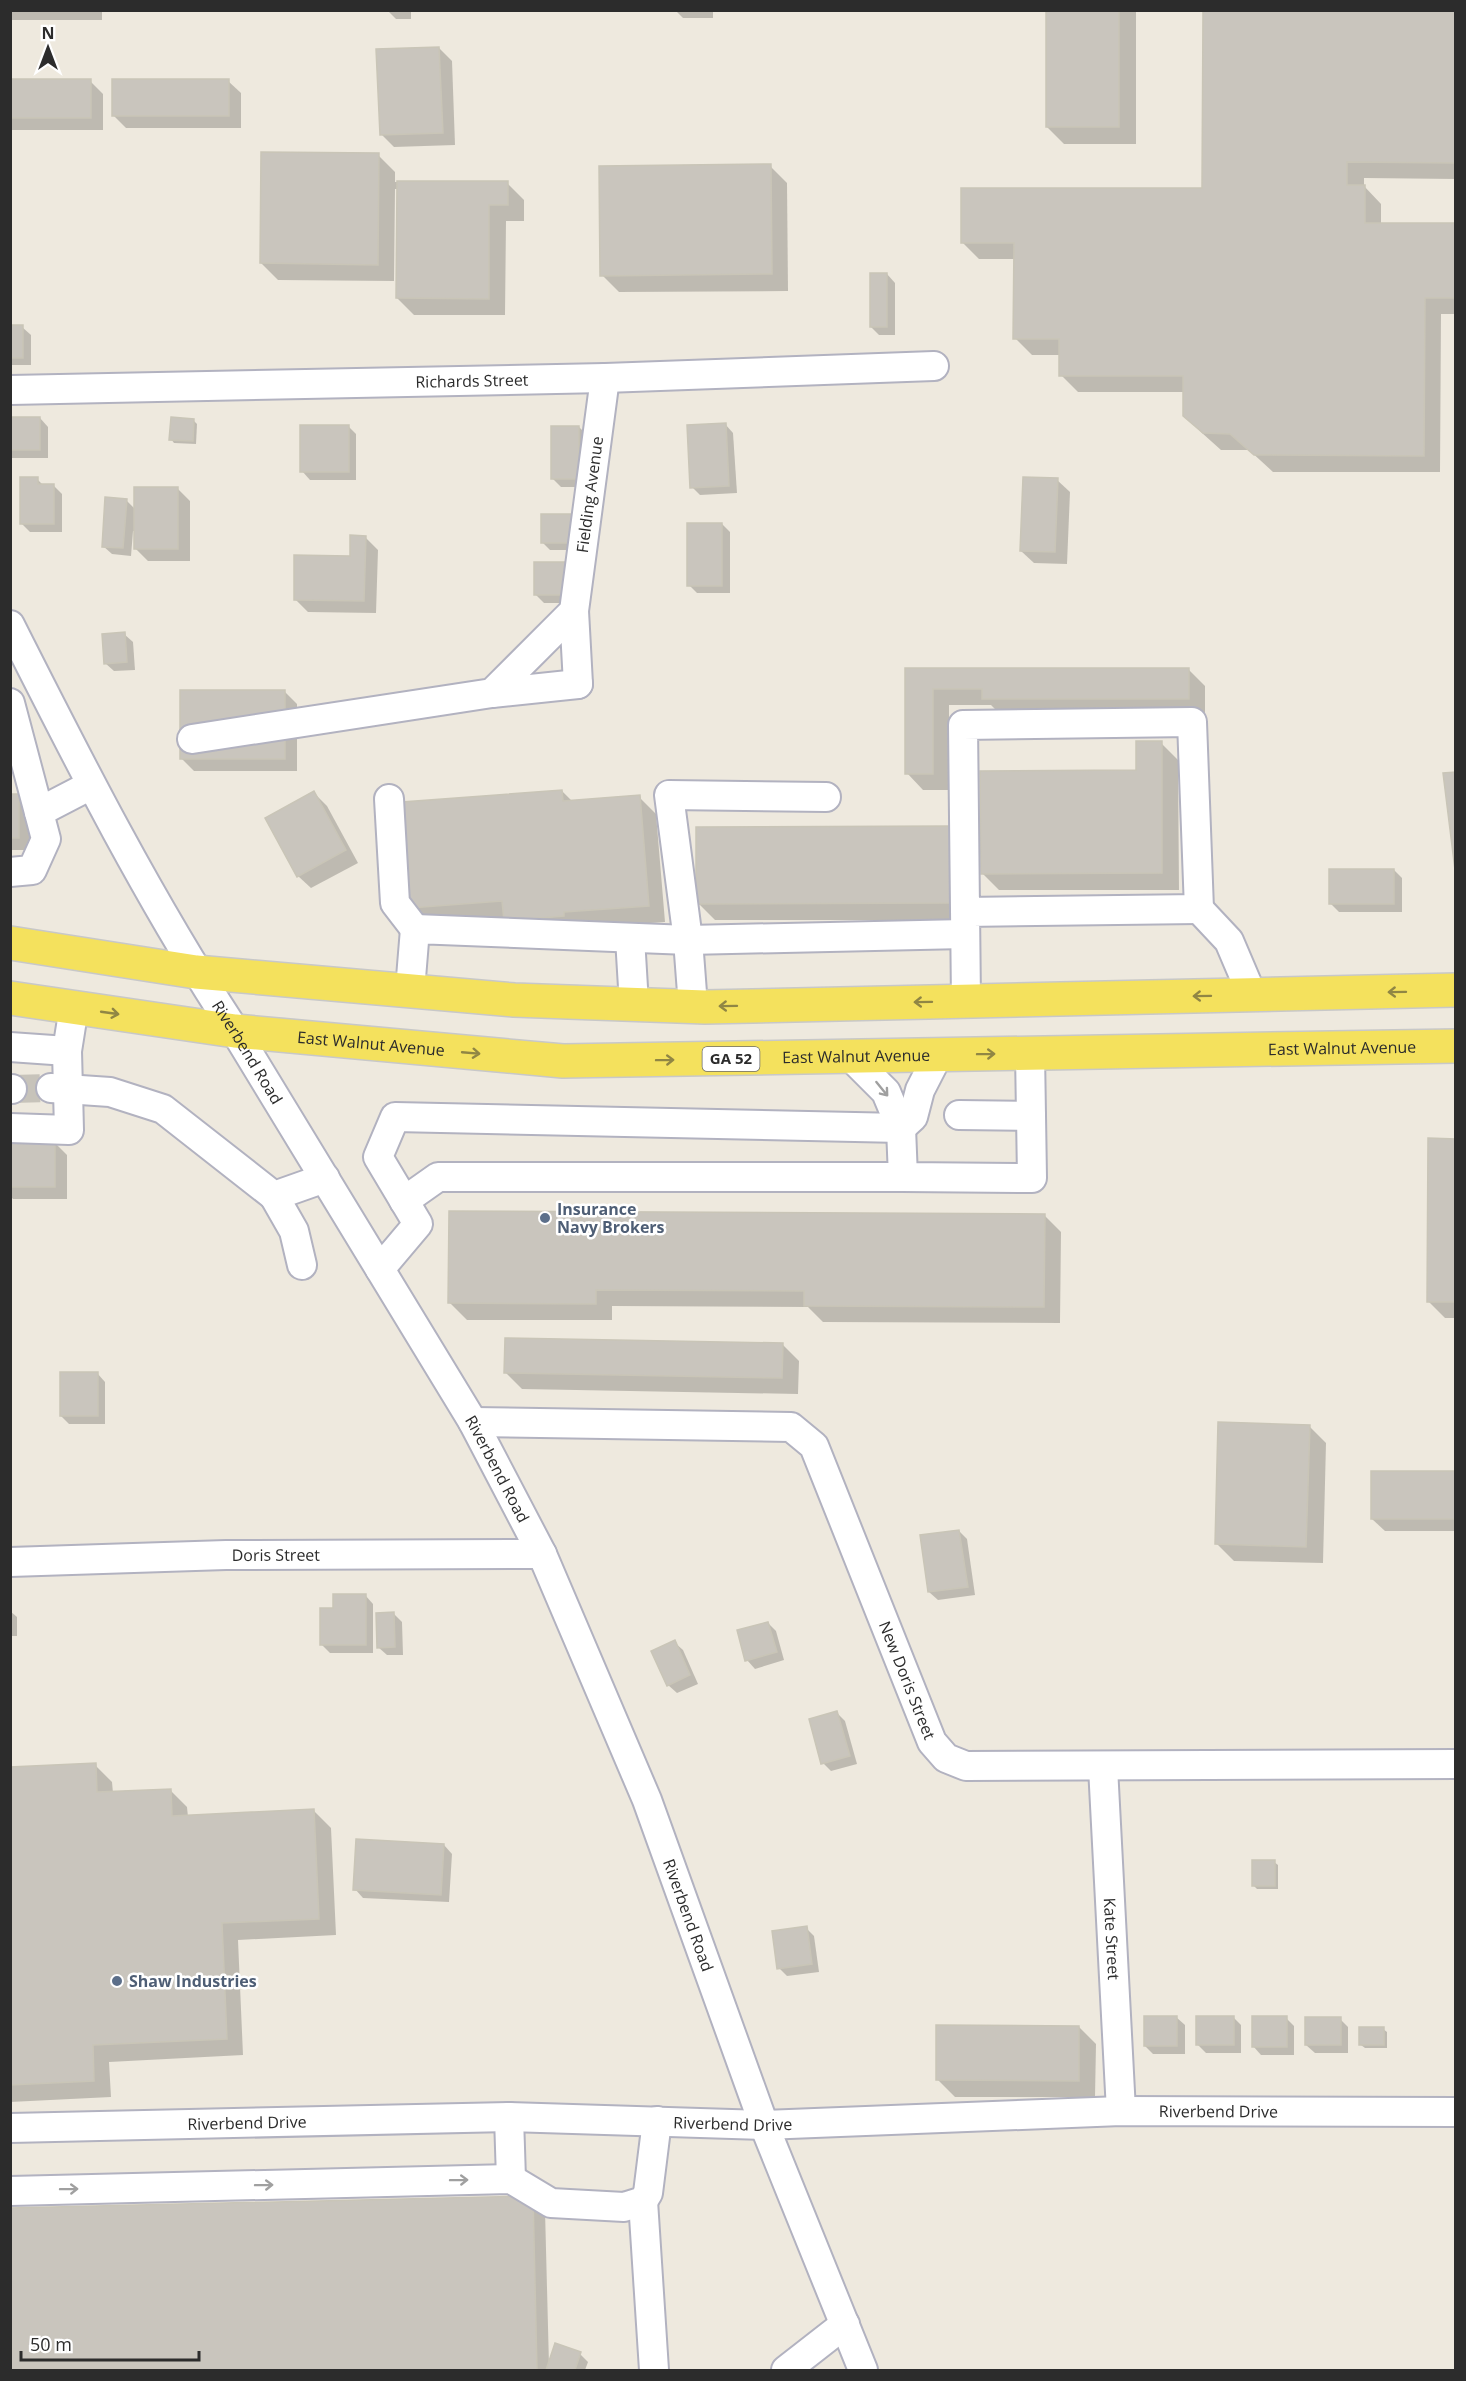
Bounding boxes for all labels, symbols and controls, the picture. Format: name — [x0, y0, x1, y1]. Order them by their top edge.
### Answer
north arrow — [18, 18, 78, 78]
text: N — [41, 22, 55, 44]
street label: Richards Street — [415, 369, 529, 393]
street label: Fielding Avenue — [571, 435, 608, 554]
one-way arrow — [1388, 986, 1408, 997]
one-way arrow — [1193, 990, 1213, 1002]
street label: Riverbend Road — [207, 996, 288, 1108]
one-way arrow — [914, 996, 934, 1007]
one-way arrow — [719, 1000, 739, 1012]
one-way arrow — [100, 1007, 119, 1018]
street label: East Walnut Avenue — [296, 1026, 446, 1061]
street label: East Walnut Avenue — [1268, 1036, 1416, 1060]
street label: East Walnut Avenue — [782, 1044, 930, 1068]
road number: GA 52 — [702, 1047, 760, 1071]
one-way arrow — [460, 1048, 480, 1059]
one-way arrow — [976, 1048, 996, 1060]
one-way arrow — [655, 1054, 675, 1066]
one-way arrow — [876, 1081, 889, 1097]
place label: Insurance Navy Brokers — [557, 1198, 665, 1238]
marker: Insurance Navy Brokers — [538, 1211, 552, 1225]
street label: Riverbend Road — [460, 1411, 535, 1526]
street label: Doris Street — [232, 1544, 320, 1566]
street label: New Doris Street — [874, 1618, 941, 1743]
street label: Riverbend Road — [658, 1856, 719, 1974]
street label: Kate Street — [1099, 1897, 1125, 1981]
place label: Shaw Industries — [129, 1970, 257, 1992]
marker: Shaw Industries — [110, 1974, 124, 1988]
street label: Riverbend Drive — [1159, 2100, 1278, 2122]
street label: Riverbend Drive — [187, 2110, 307, 2135]
street label: Riverbend Drive — [673, 2111, 793, 2136]
one-way arrow — [448, 2174, 468, 2186]
one-way arrow — [253, 2179, 273, 2190]
one-way arrow — [58, 2184, 78, 2195]
scale bar — [21, 2324, 200, 2362]
text: 50 m — [30, 2332, 72, 2356]

